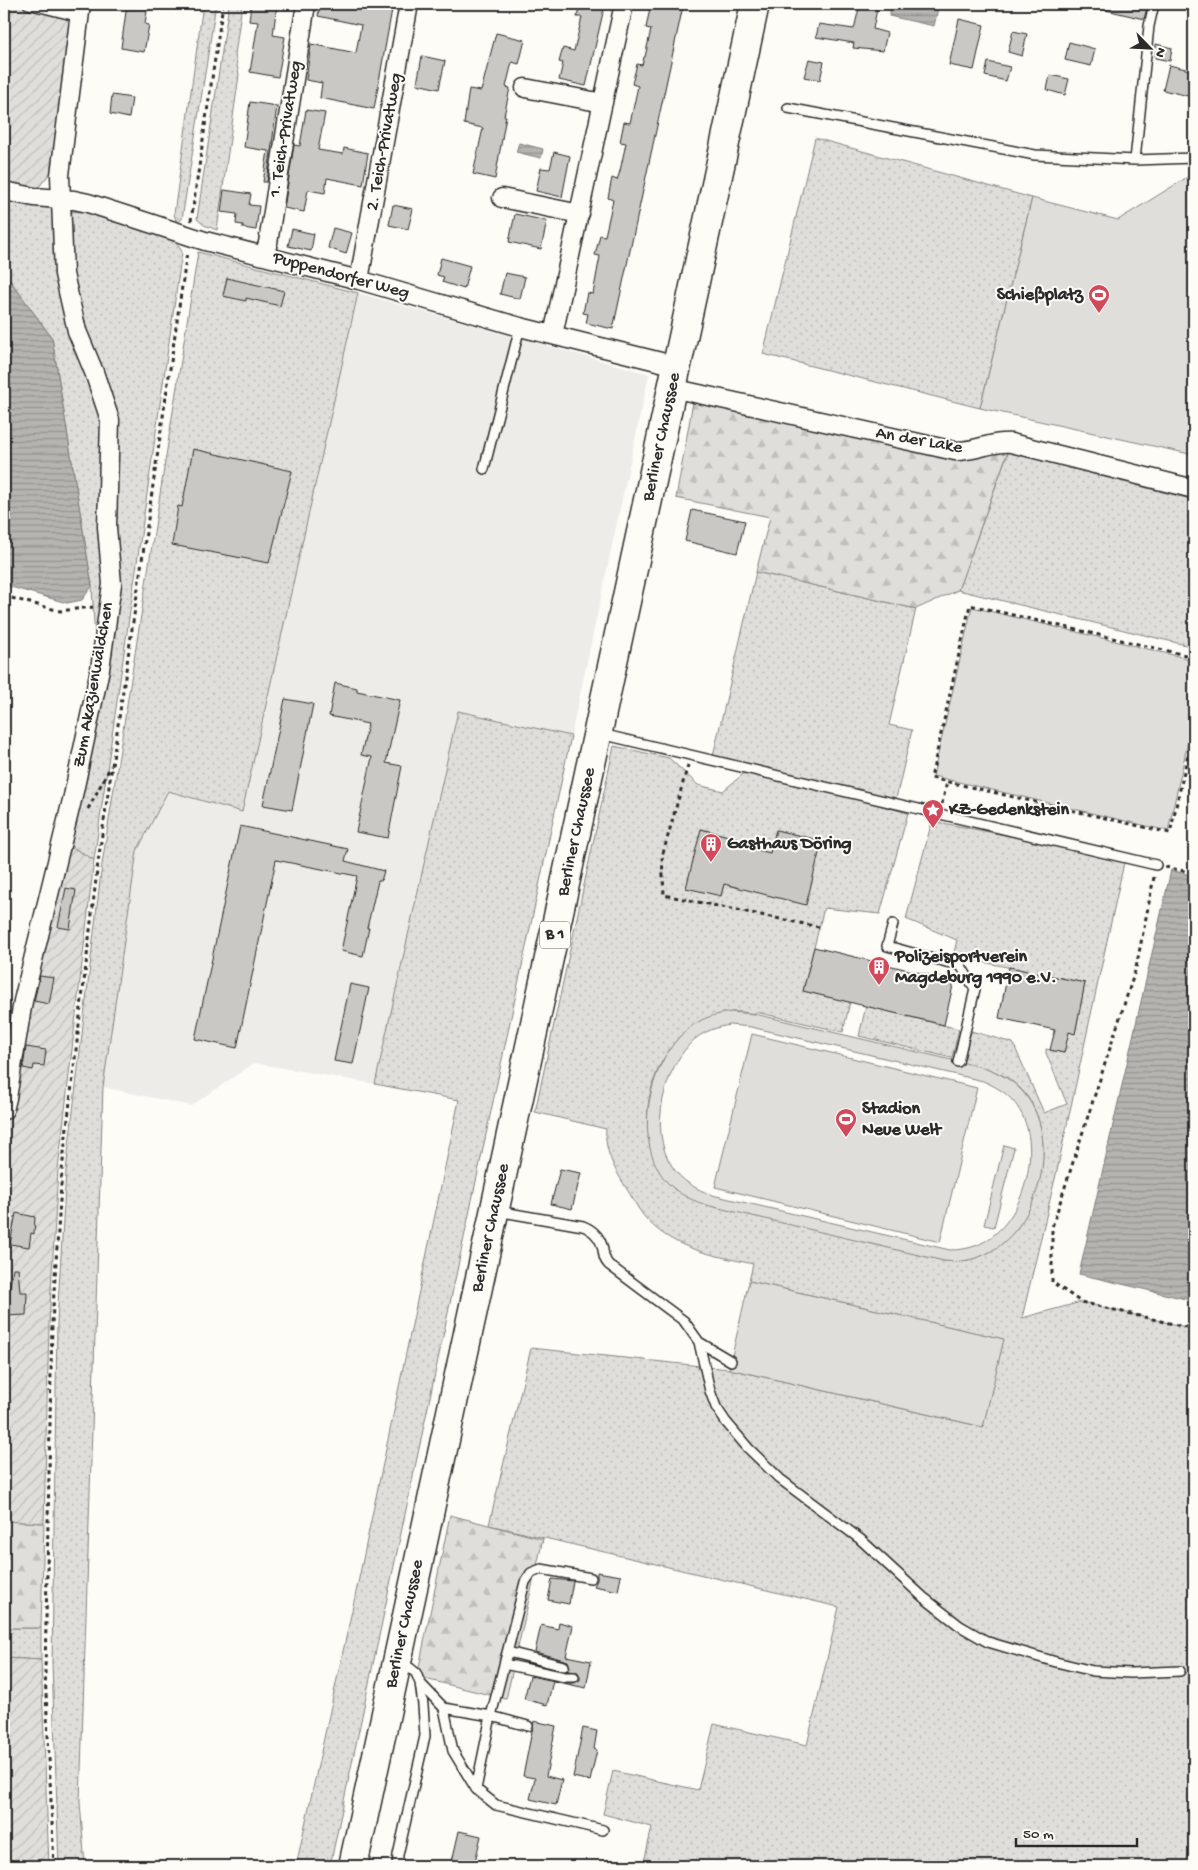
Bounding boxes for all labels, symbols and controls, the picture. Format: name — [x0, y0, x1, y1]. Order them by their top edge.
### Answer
north arrow — [1126, 22, 1176, 72]
text: N — [1150, 45, 1169, 60]
street label: 1. Teich-Privatweg — [265, 59, 307, 200]
street label: 2. Teich-Privatweg — [363, 72, 407, 212]
street label: Puppendorfer Weg — [269, 247, 412, 304]
sports icon: Schießplatz — [1087, 283, 1111, 314]
place label: Schießplatz — [997, 285, 1084, 306]
street label: Berliner Chaussee — [638, 370, 686, 504]
street label: An der Lake — [874, 423, 965, 459]
street label: Zum Akazienwäldchen — [69, 600, 119, 769]
street label: Berliner Chaussee — [553, 765, 601, 899]
place icon: KZ-Gedenkstein — [921, 798, 945, 829]
place label: KZ-Gedenkstein — [948, 800, 1069, 821]
building icon: Gasthaus Döring — [699, 832, 723, 863]
place label: Gasthaus Döring — [727, 834, 851, 855]
road number: B 1 — [540, 922, 570, 948]
place label: Polizeisportverein Magdeburg 1990 e.V. — [894, 947, 1057, 989]
building icon: Polizeisportverein Magdeburg 1990 e.V. — [867, 955, 891, 986]
place label: Stadion Neue Welt — [862, 1099, 943, 1141]
sports icon: Stadion Neue Welt — [834, 1107, 858, 1138]
street label: Berliner Chaussee — [467, 1161, 515, 1295]
street label: Berliner Chaussee — [381, 1557, 429, 1691]
scale bar — [1016, 1815, 1137, 1847]
text: 50 m — [1023, 1826, 1054, 1844]

